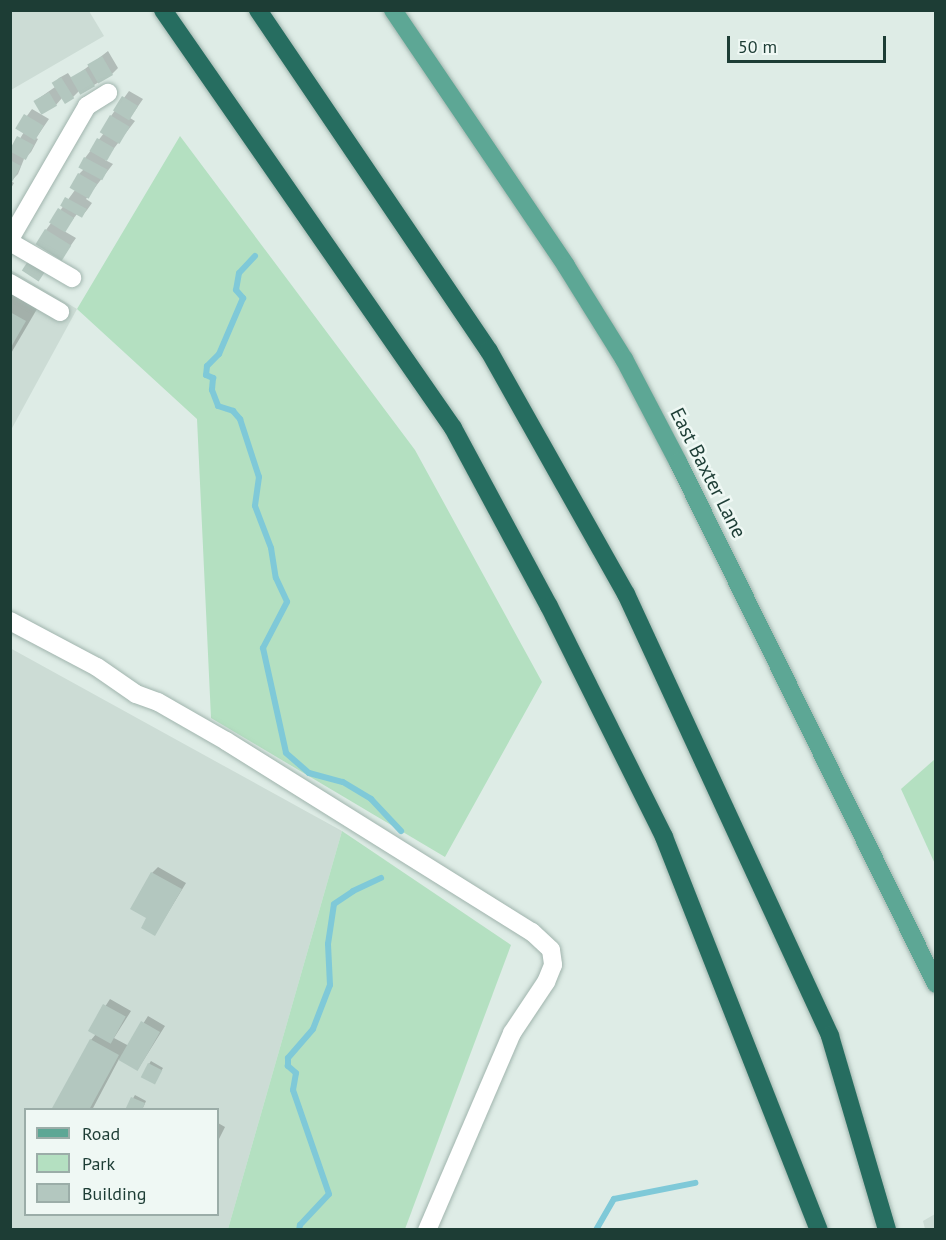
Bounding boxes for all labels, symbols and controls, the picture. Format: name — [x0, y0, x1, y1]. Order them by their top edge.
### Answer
scale bar — [730, 24, 889, 62]
text: 50 m — [738, 35, 777, 58]
street label: East Baxter Lane — [665, 404, 751, 542]
legend — [24, 1108, 219, 1216]
text: Road — [82, 1122, 120, 1145]
text: Park — [82, 1152, 115, 1175]
text: Building — [82, 1182, 146, 1205]

